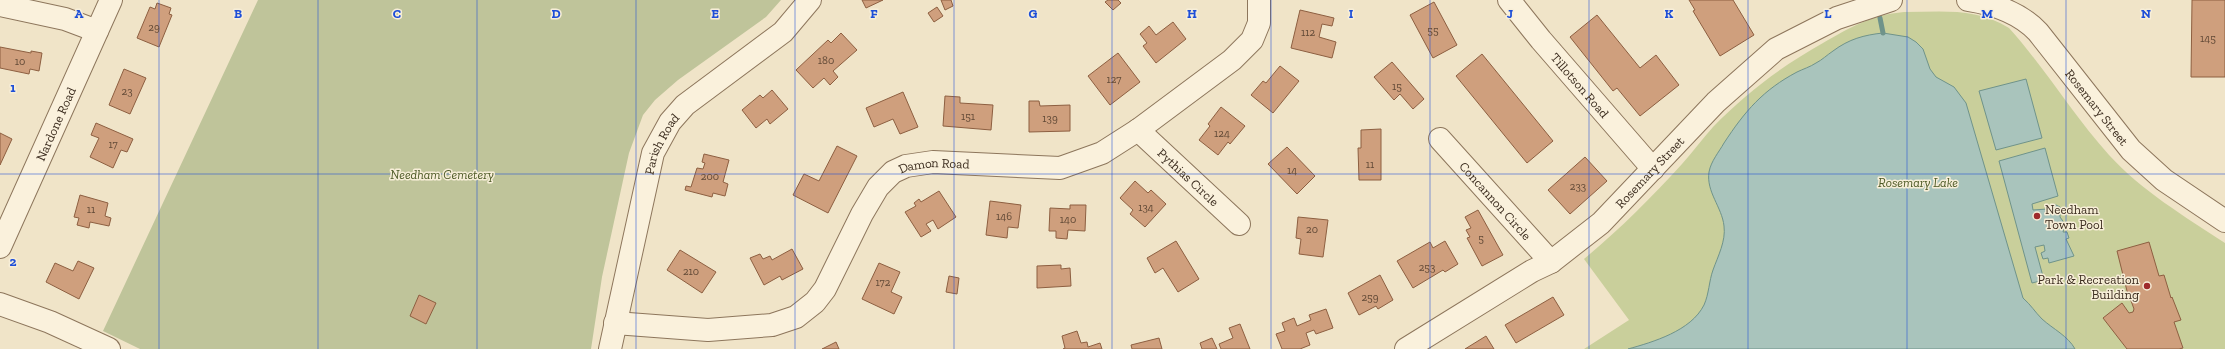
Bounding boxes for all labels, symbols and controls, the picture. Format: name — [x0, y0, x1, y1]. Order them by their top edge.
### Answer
text: A — [75, 6, 84, 21]
text: B — [234, 6, 242, 21]
text: C — [393, 6, 401, 21]
text: D — [551, 6, 561, 21]
text: E — [711, 6, 719, 21]
text: F — [870, 6, 878, 21]
text: G — [1029, 6, 1038, 21]
text: H — [1187, 6, 1197, 21]
text: I — [1349, 6, 1354, 21]
text: J — [1507, 6, 1513, 21]
text: K — [1665, 6, 1674, 21]
text: L — [1824, 6, 1832, 21]
text: M — [1981, 6, 1993, 21]
text: N — [2141, 6, 2151, 21]
house number: 29 — [148, 21, 160, 34]
house number: 55 — [1427, 24, 1439, 37]
house number: 112 — [1301, 26, 1315, 39]
house number: 145 — [2200, 32, 2216, 45]
street label: Tillotson Road — [1548, 50, 1612, 121]
house number: 180 — [818, 54, 834, 67]
house number: 10 — [15, 55, 25, 68]
street label: Rosemary Street — [2063, 66, 2132, 148]
house number: 127 — [1106, 73, 1122, 86]
text: 1 — [10, 80, 16, 95]
house number: 15 — [1392, 80, 1402, 93]
street label: Nardone Road — [32, 85, 78, 163]
house number: 23 — [121, 85, 133, 98]
street label: Parish Road — [641, 110, 682, 176]
house number: 151 — [961, 110, 976, 123]
house number: 139 — [1042, 112, 1058, 125]
house number: 124 — [1214, 127, 1230, 140]
street label: Rosemary Street — [1612, 133, 1687, 211]
house number: 17 — [108, 138, 118, 151]
street label: Pythias Circle — [1155, 145, 1222, 209]
street label: Damon Road — [896, 154, 970, 176]
house number: 11 — [1366, 158, 1375, 171]
street label: Concannon Circle — [1457, 158, 1535, 243]
house number: 14 — [1287, 164, 1297, 177]
park label: Needham Cemetery — [390, 167, 494, 182]
house number: 200 — [701, 170, 719, 183]
park label: Rosemary Lake — [1878, 175, 1958, 190]
house number: 233 — [1570, 180, 1586, 193]
house number: 134 — [1138, 201, 1154, 214]
place label: Needham Town Pool — [2045, 202, 2104, 232]
house number: 11 — [87, 203, 96, 216]
house number: 146 — [996, 210, 1012, 223]
marker: Needham Town Pool — [2032, 211, 2042, 221]
house number: 140 — [1060, 213, 1076, 226]
house number: 20 — [1306, 223, 1318, 236]
house number: 5 — [1478, 232, 1484, 245]
text: 2 — [10, 254, 17, 269]
house number: 253 — [1419, 261, 1435, 274]
house number: 210 — [683, 265, 699, 278]
place label: Park & Recreation Building — [2037, 272, 2140, 302]
house number: 172 — [876, 276, 891, 289]
marker: Park & Recreation Building — [2142, 281, 2152, 291]
house number: 259 — [1361, 291, 1379, 304]

